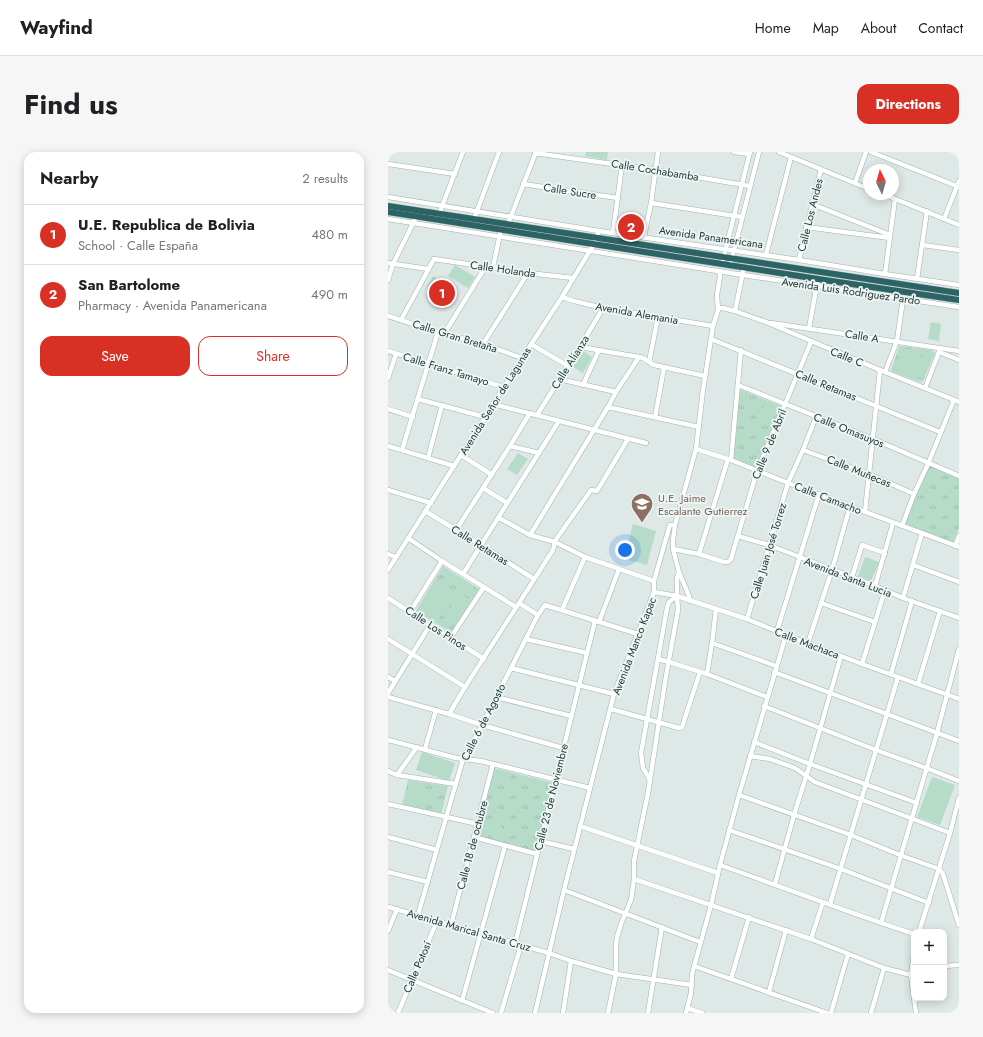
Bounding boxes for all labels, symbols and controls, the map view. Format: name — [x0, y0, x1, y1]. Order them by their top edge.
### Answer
text: Wayfind — [20, 14, 93, 41]
text: Home — [755, 18, 791, 38]
text: Map — [813, 18, 839, 38]
text: About — [861, 18, 896, 38]
text: Contact — [918, 18, 963, 38]
text: Find us — [24, 84, 118, 125]
button: Directions — [857, 84, 959, 124]
street label: Calle Cochabamba — [610, 155, 700, 185]
north arrow — [863, 164, 899, 200]
text: Nearby — [40, 166, 98, 190]
text: 2 results — [302, 169, 348, 188]
street label: Calle Los Andes — [793, 176, 827, 253]
street label: Calle Sucre — [542, 179, 598, 203]
pin: 2 — [618, 212, 644, 242]
text: U.E. Republica de Bolivia — [78, 214, 255, 236]
street label: Avenida Panamericana — [658, 222, 764, 252]
text: 1 — [50, 225, 56, 244]
text: 480 m — [311, 225, 348, 244]
text: School · Calle España — [78, 236, 198, 255]
street label: Calle Holanda — [469, 256, 537, 282]
street label: Avenida Luis Rodriguez Pardo — [781, 273, 921, 309]
text: San Bartolome — [78, 274, 180, 296]
pin: 1 — [429, 278, 455, 308]
text: 2 — [49, 285, 57, 304]
text: 490 m — [311, 285, 348, 304]
text: Pharmacy · Avenida Panamericana — [78, 296, 267, 315]
street label: Avenida Alemania — [594, 298, 680, 328]
street label: Calle Gran Bretaña — [411, 315, 499, 357]
street label: Calle A — [844, 325, 881, 347]
street label: Calle Alianza — [547, 332, 593, 392]
button: Save — [40, 336, 190, 376]
button: Share — [198, 336, 348, 376]
street label: Calle C — [828, 343, 866, 371]
street label: Avenida Señor de Lagunas — [455, 344, 535, 458]
street label: Calle Franz Tamayo — [401, 348, 491, 390]
street label: Calle Retamas — [793, 365, 860, 405]
street label: Calle 9 de Abril — [748, 407, 790, 481]
street label: Calle Omasuyos — [811, 409, 887, 452]
street label: Calle Muñecas — [824, 451, 894, 491]
street label: Calle Camacho — [792, 478, 864, 518]
place label: U.E. Jaime Escalante Gutierrez — [658, 490, 748, 519]
school or university icon: U.E. Jaime Escalante Gutierrez — [629, 491, 655, 524]
street label: Calle Juan José Torrez — [746, 501, 790, 601]
street label: Calle Retamas — [448, 521, 512, 569]
your location — [615, 540, 635, 560]
street label: Avenida Santa Lucia — [802, 553, 894, 601]
street label: Avenida Manco Kapac — [608, 595, 660, 697]
street label: Calle Los Pinos — [402, 602, 470, 654]
street label: Calle Machaca — [772, 623, 842, 663]
street label: Calle 6 de Agosto — [457, 681, 509, 763]
street label: Calle 23 de Noviembre — [530, 742, 572, 852]
street label: Calle 18 de octubre — [452, 798, 492, 891]
street label: Avenida Marical Santa Cruz — [405, 905, 533, 955]
map controls — [911, 929, 947, 1001]
button: + — [911, 929, 947, 965]
street label: Calle Potosí — [399, 938, 435, 995]
button: − — [911, 965, 947, 1001]

